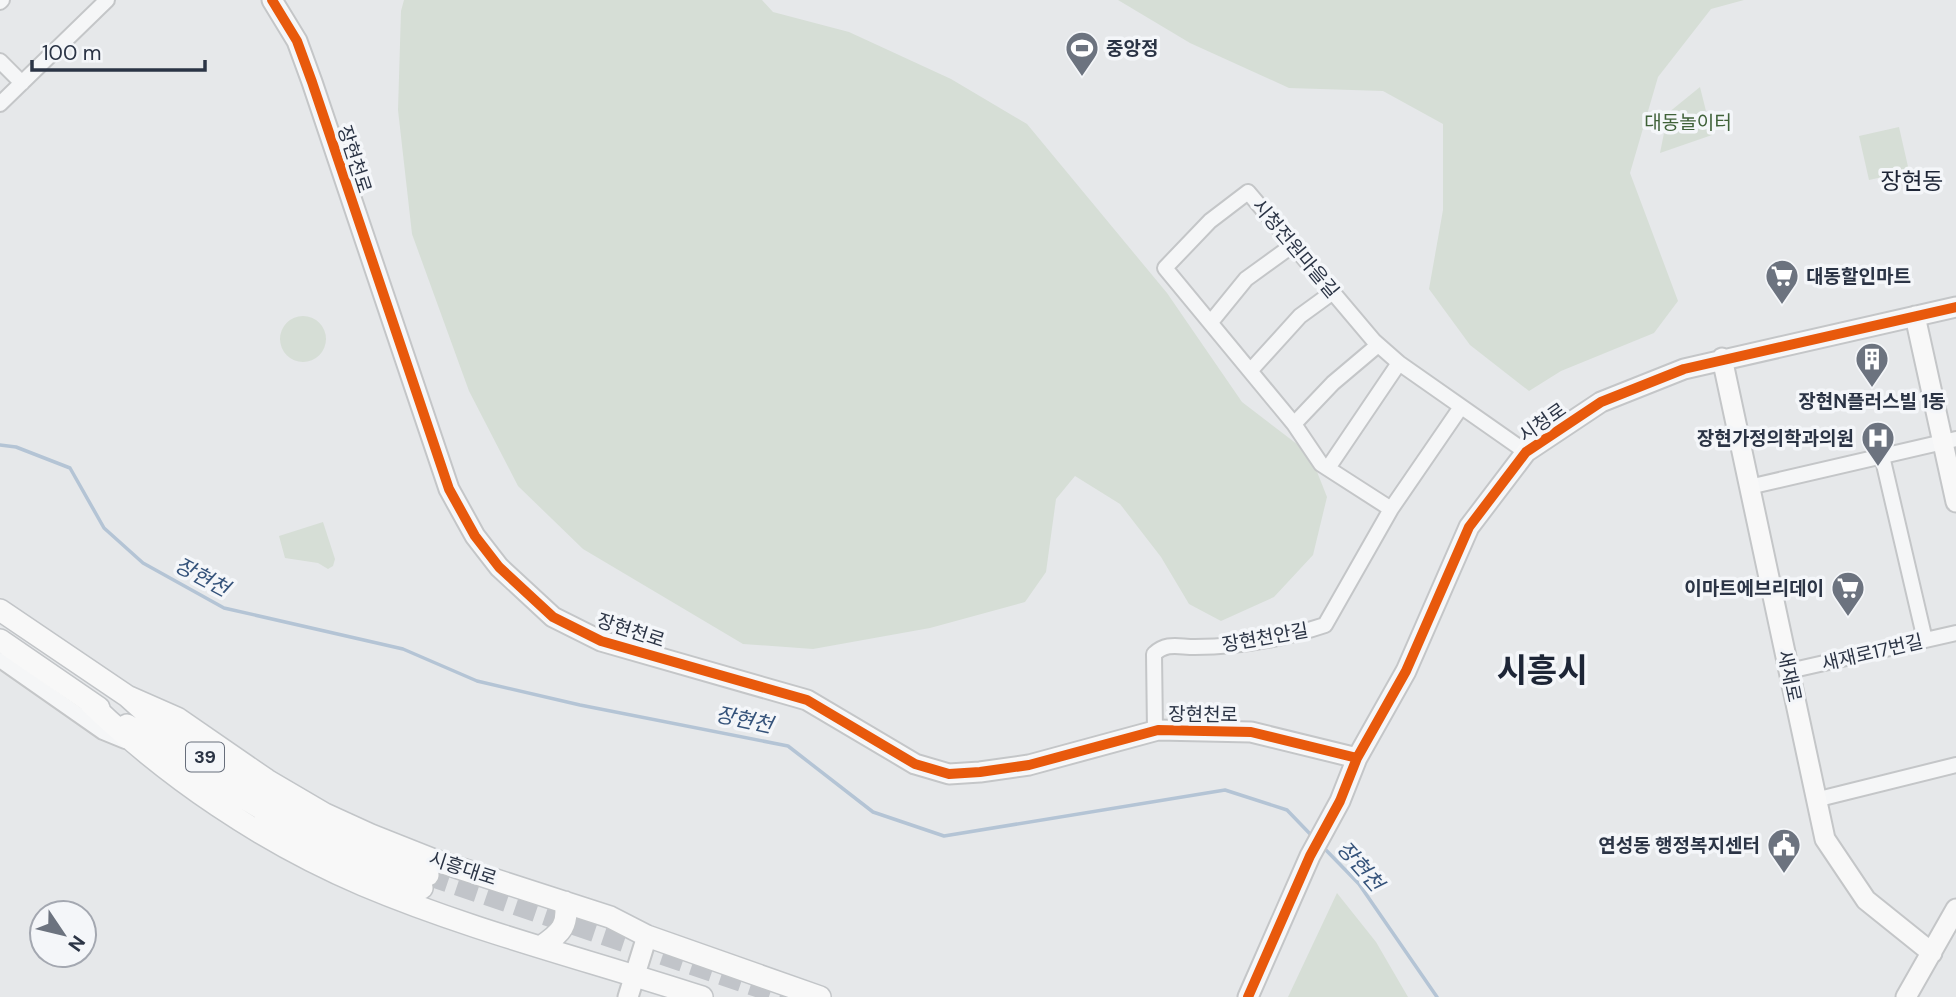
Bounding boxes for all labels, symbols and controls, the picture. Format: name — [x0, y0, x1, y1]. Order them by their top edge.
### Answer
scale bar — [32, 28, 205, 72]
sports icon: 중앙정 — [1063, 29, 1101, 78]
place label: 중앙정 — [1106, 36, 1158, 61]
text: 100 m — [42, 39, 102, 67]
park label: 대동놀이터 — [1644, 110, 1732, 135]
street label: 장현천로 — [332, 122, 377, 196]
district label: 장현동 — [1880, 166, 1944, 196]
street label: 시청전원마을길 — [1247, 193, 1345, 303]
supermarket icon: 대동할인마트 — [1763, 257, 1801, 306]
place label: 대동할인마트 — [1806, 264, 1911, 289]
building icon: 장현N플러스빌 1동 — [1853, 340, 1891, 389]
place label: 장현N플러스빌 1동 — [1798, 389, 1946, 414]
street label: 시청로 — [1514, 397, 1571, 448]
hospital icon: 장현가정의학과의원 — [1859, 419, 1897, 468]
place label: 장현가정의학과의원 — [1697, 426, 1854, 451]
water label: 장현천 — [170, 551, 237, 604]
supermarket icon: 이마트에브리데이 — [1829, 569, 1867, 618]
place label: 이마트에브리데이 — [1684, 576, 1824, 601]
street label: 장현천로 — [594, 608, 668, 653]
street label: 장현천안길 — [1220, 618, 1310, 657]
street label: 새재로17번길 — [1819, 629, 1925, 676]
street label: 새재로 — [1772, 648, 1807, 704]
district label: 시흥시 — [1496, 649, 1588, 692]
water label: 장현천 — [713, 700, 778, 740]
street label: 장현천로 — [1168, 701, 1238, 728]
road number: 39 — [186, 742, 224, 772]
public building icon: 연성동 행정복지센터 — [1765, 826, 1803, 875]
place label: 연성동 행정복지센터 — [1598, 833, 1760, 858]
water label: 장현천 — [1330, 835, 1391, 899]
street label: 시흥대로 — [426, 846, 500, 891]
north arrow — [28, 899, 98, 969]
text: N — [62, 931, 91, 956]

